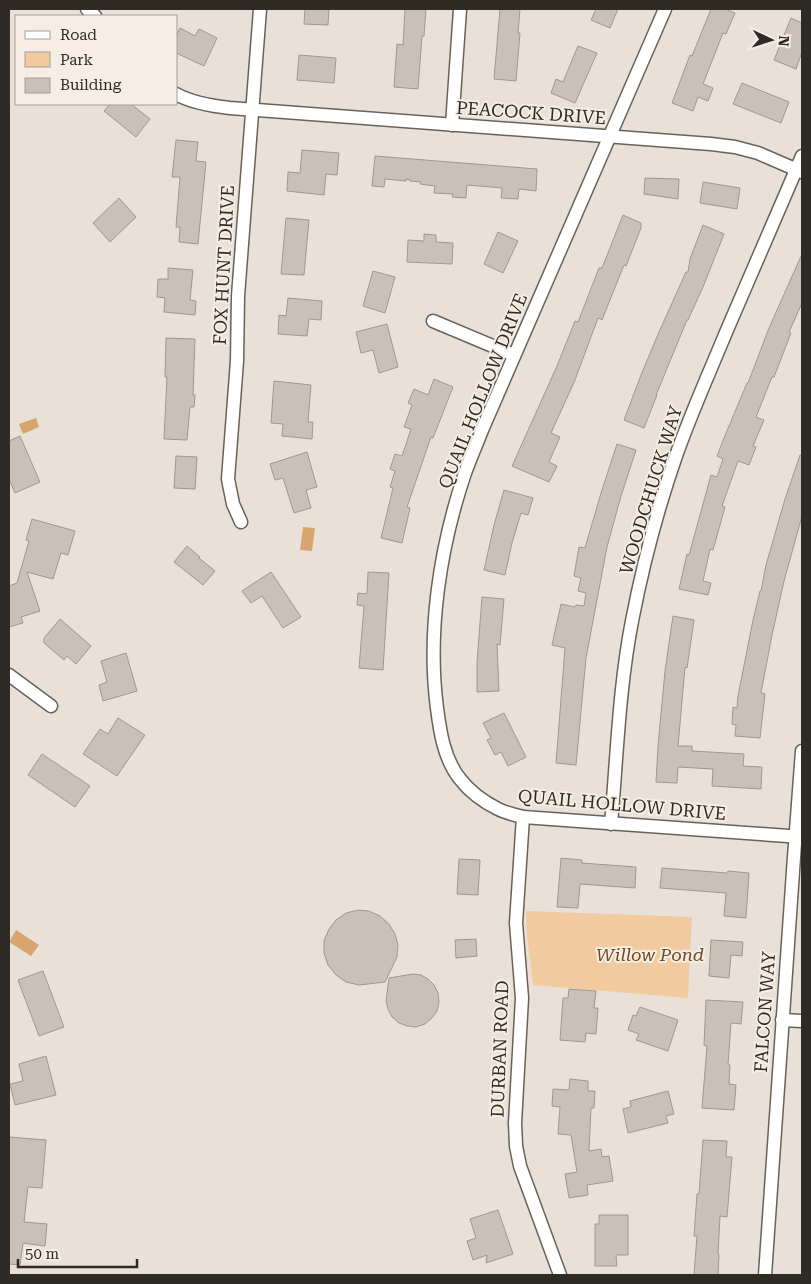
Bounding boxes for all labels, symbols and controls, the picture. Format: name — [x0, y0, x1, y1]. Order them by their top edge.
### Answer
legend — [15, 15, 178, 105]
north arrow — [746, 15, 796, 65]
text: Road — [60, 26, 97, 44]
text: N — [776, 35, 792, 47]
text: Park — [60, 51, 94, 69]
text: Building — [60, 76, 122, 94]
street label: PEACOCK DRIVE — [455, 97, 607, 128]
street label: FOX HUNT DRIVE — [209, 185, 238, 345]
street label: QUAIL HOLLOW DRIVE — [434, 290, 531, 492]
street label: WOODCHUCK WAY — [615, 402, 686, 577]
street label: QUAIL HOLLOW DRIVE — [517, 785, 727, 824]
park label: Willow Pond — [596, 944, 704, 965]
street label: FALCON WAY — [750, 950, 779, 1073]
street label: DURBAN ROAD — [487, 980, 512, 1118]
scale bar — [18, 1236, 136, 1268]
text: 50 m — [25, 1245, 60, 1263]

